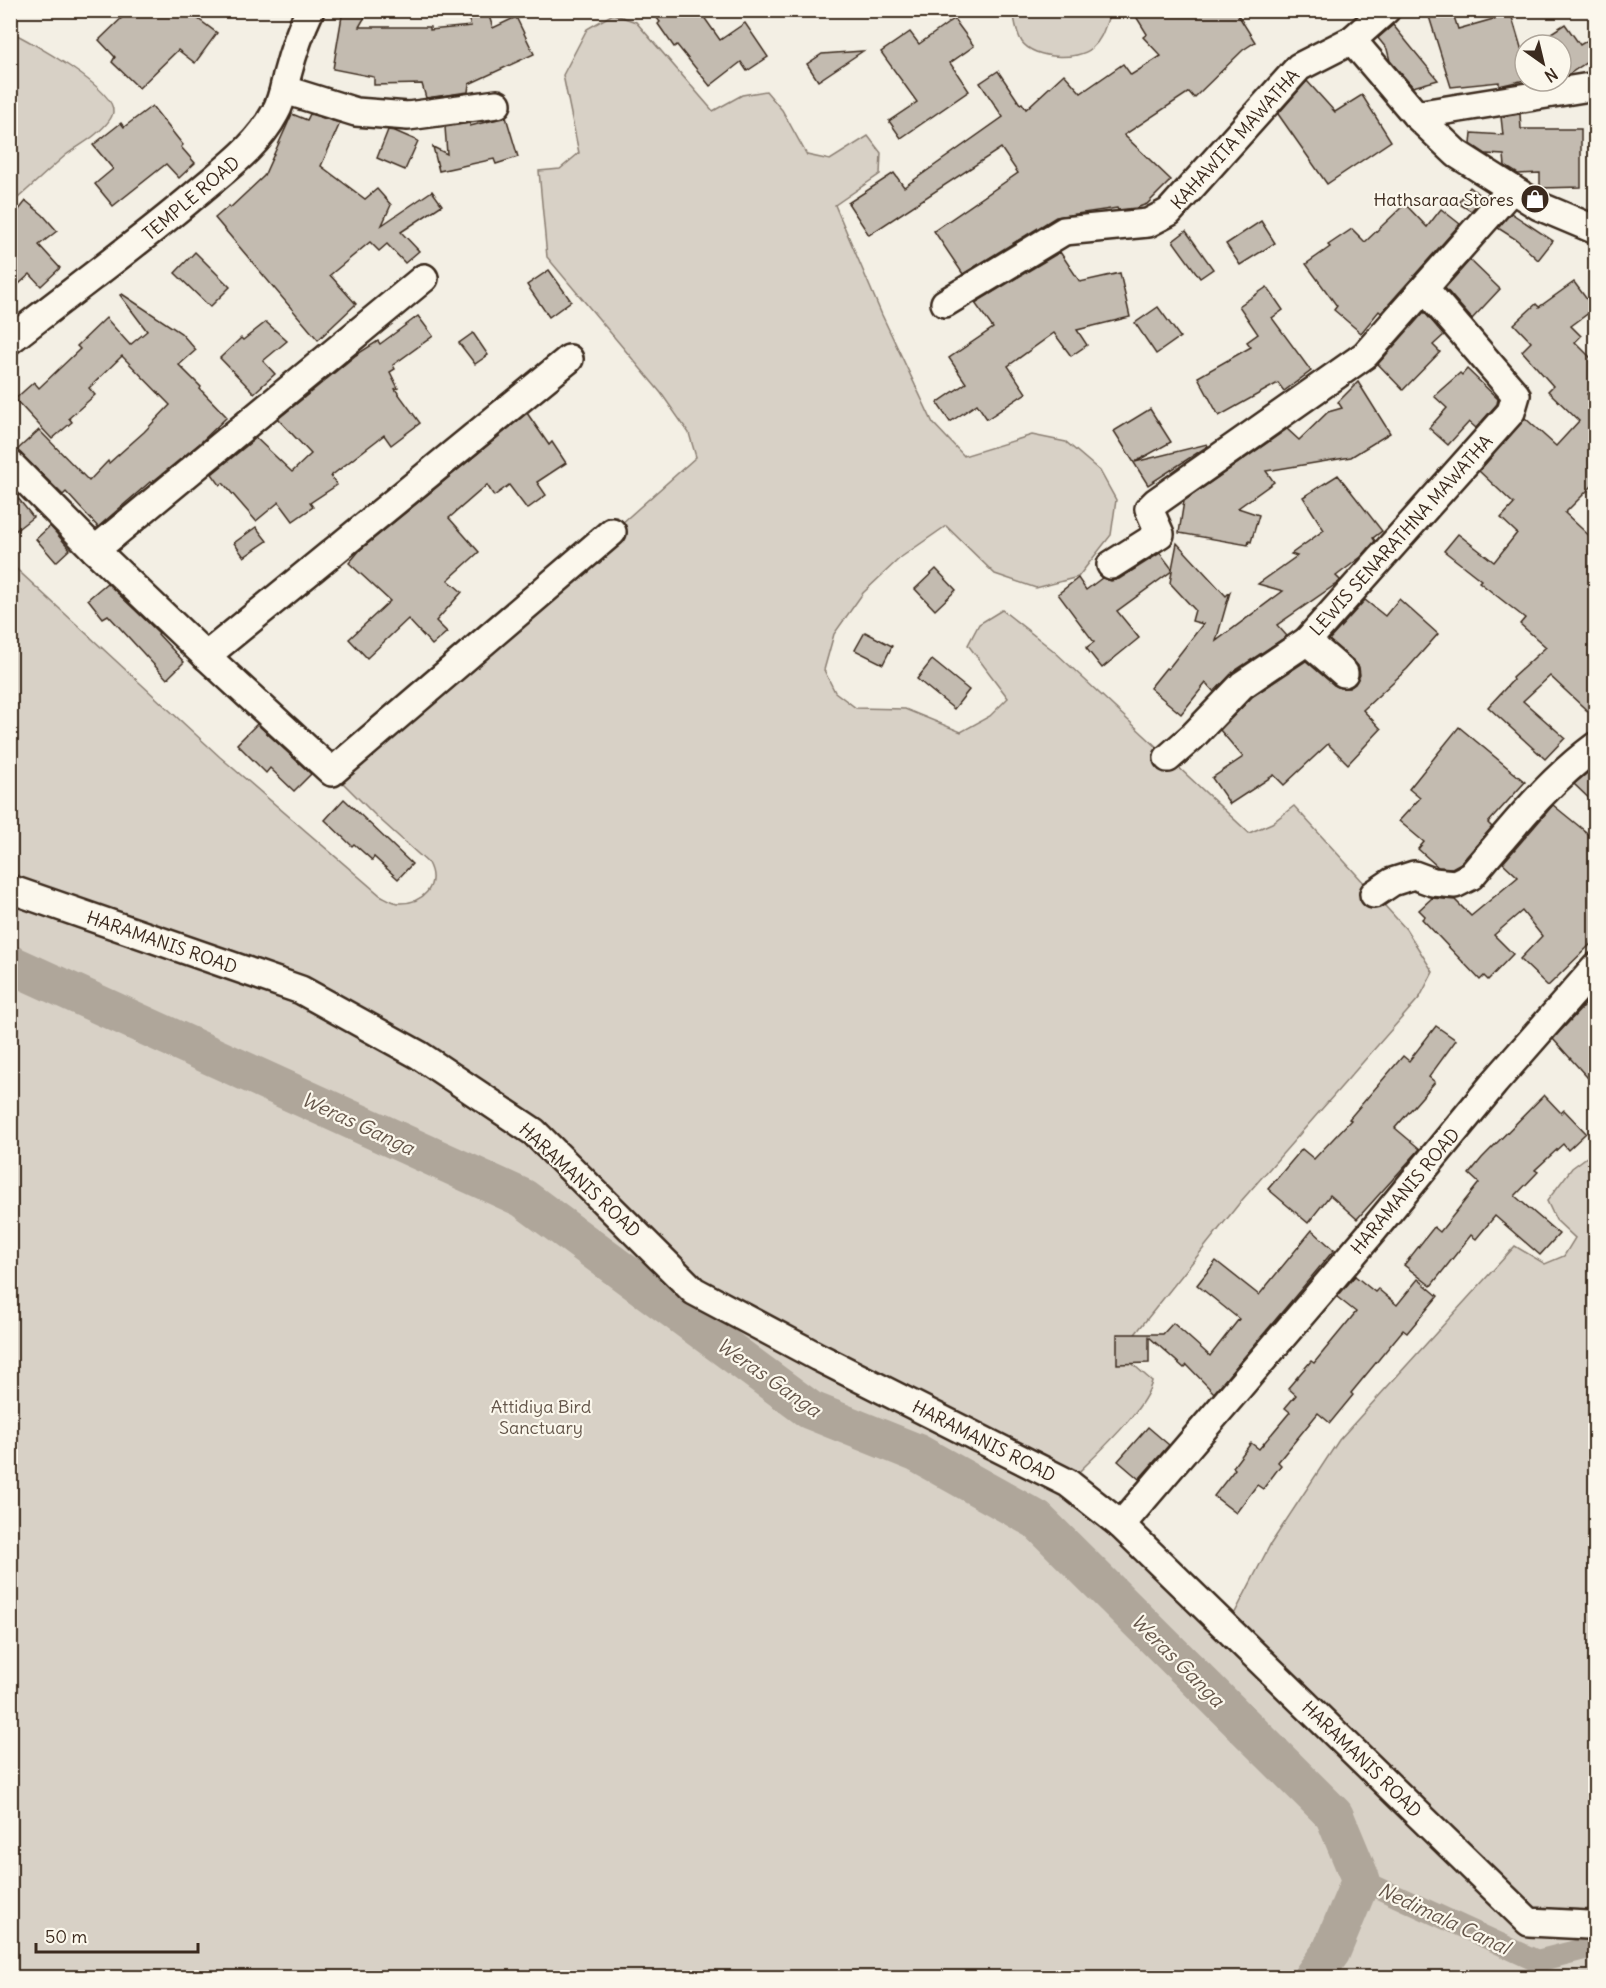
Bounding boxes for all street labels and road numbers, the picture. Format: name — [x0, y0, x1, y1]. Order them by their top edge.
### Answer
street label: KAHAWITA MAWATHA — [1166, 64, 1304, 214]
street label: TEMPLE ROAD — [138, 151, 244, 245]
street label: LEWIS SENARATHNA MAWATHA — [1305, 430, 1497, 640]
street label: HARAMANIS ROAD — [84, 905, 240, 979]
street label: HARAMANIS ROAD — [514, 1118, 646, 1242]
street label: HARAMANIS ROAD — [1345, 1123, 1465, 1259]
street label: HARAMANIS ROAD — [908, 1395, 1060, 1487]
street label: HARAMANIS ROAD — [1297, 1696, 1427, 1822]

